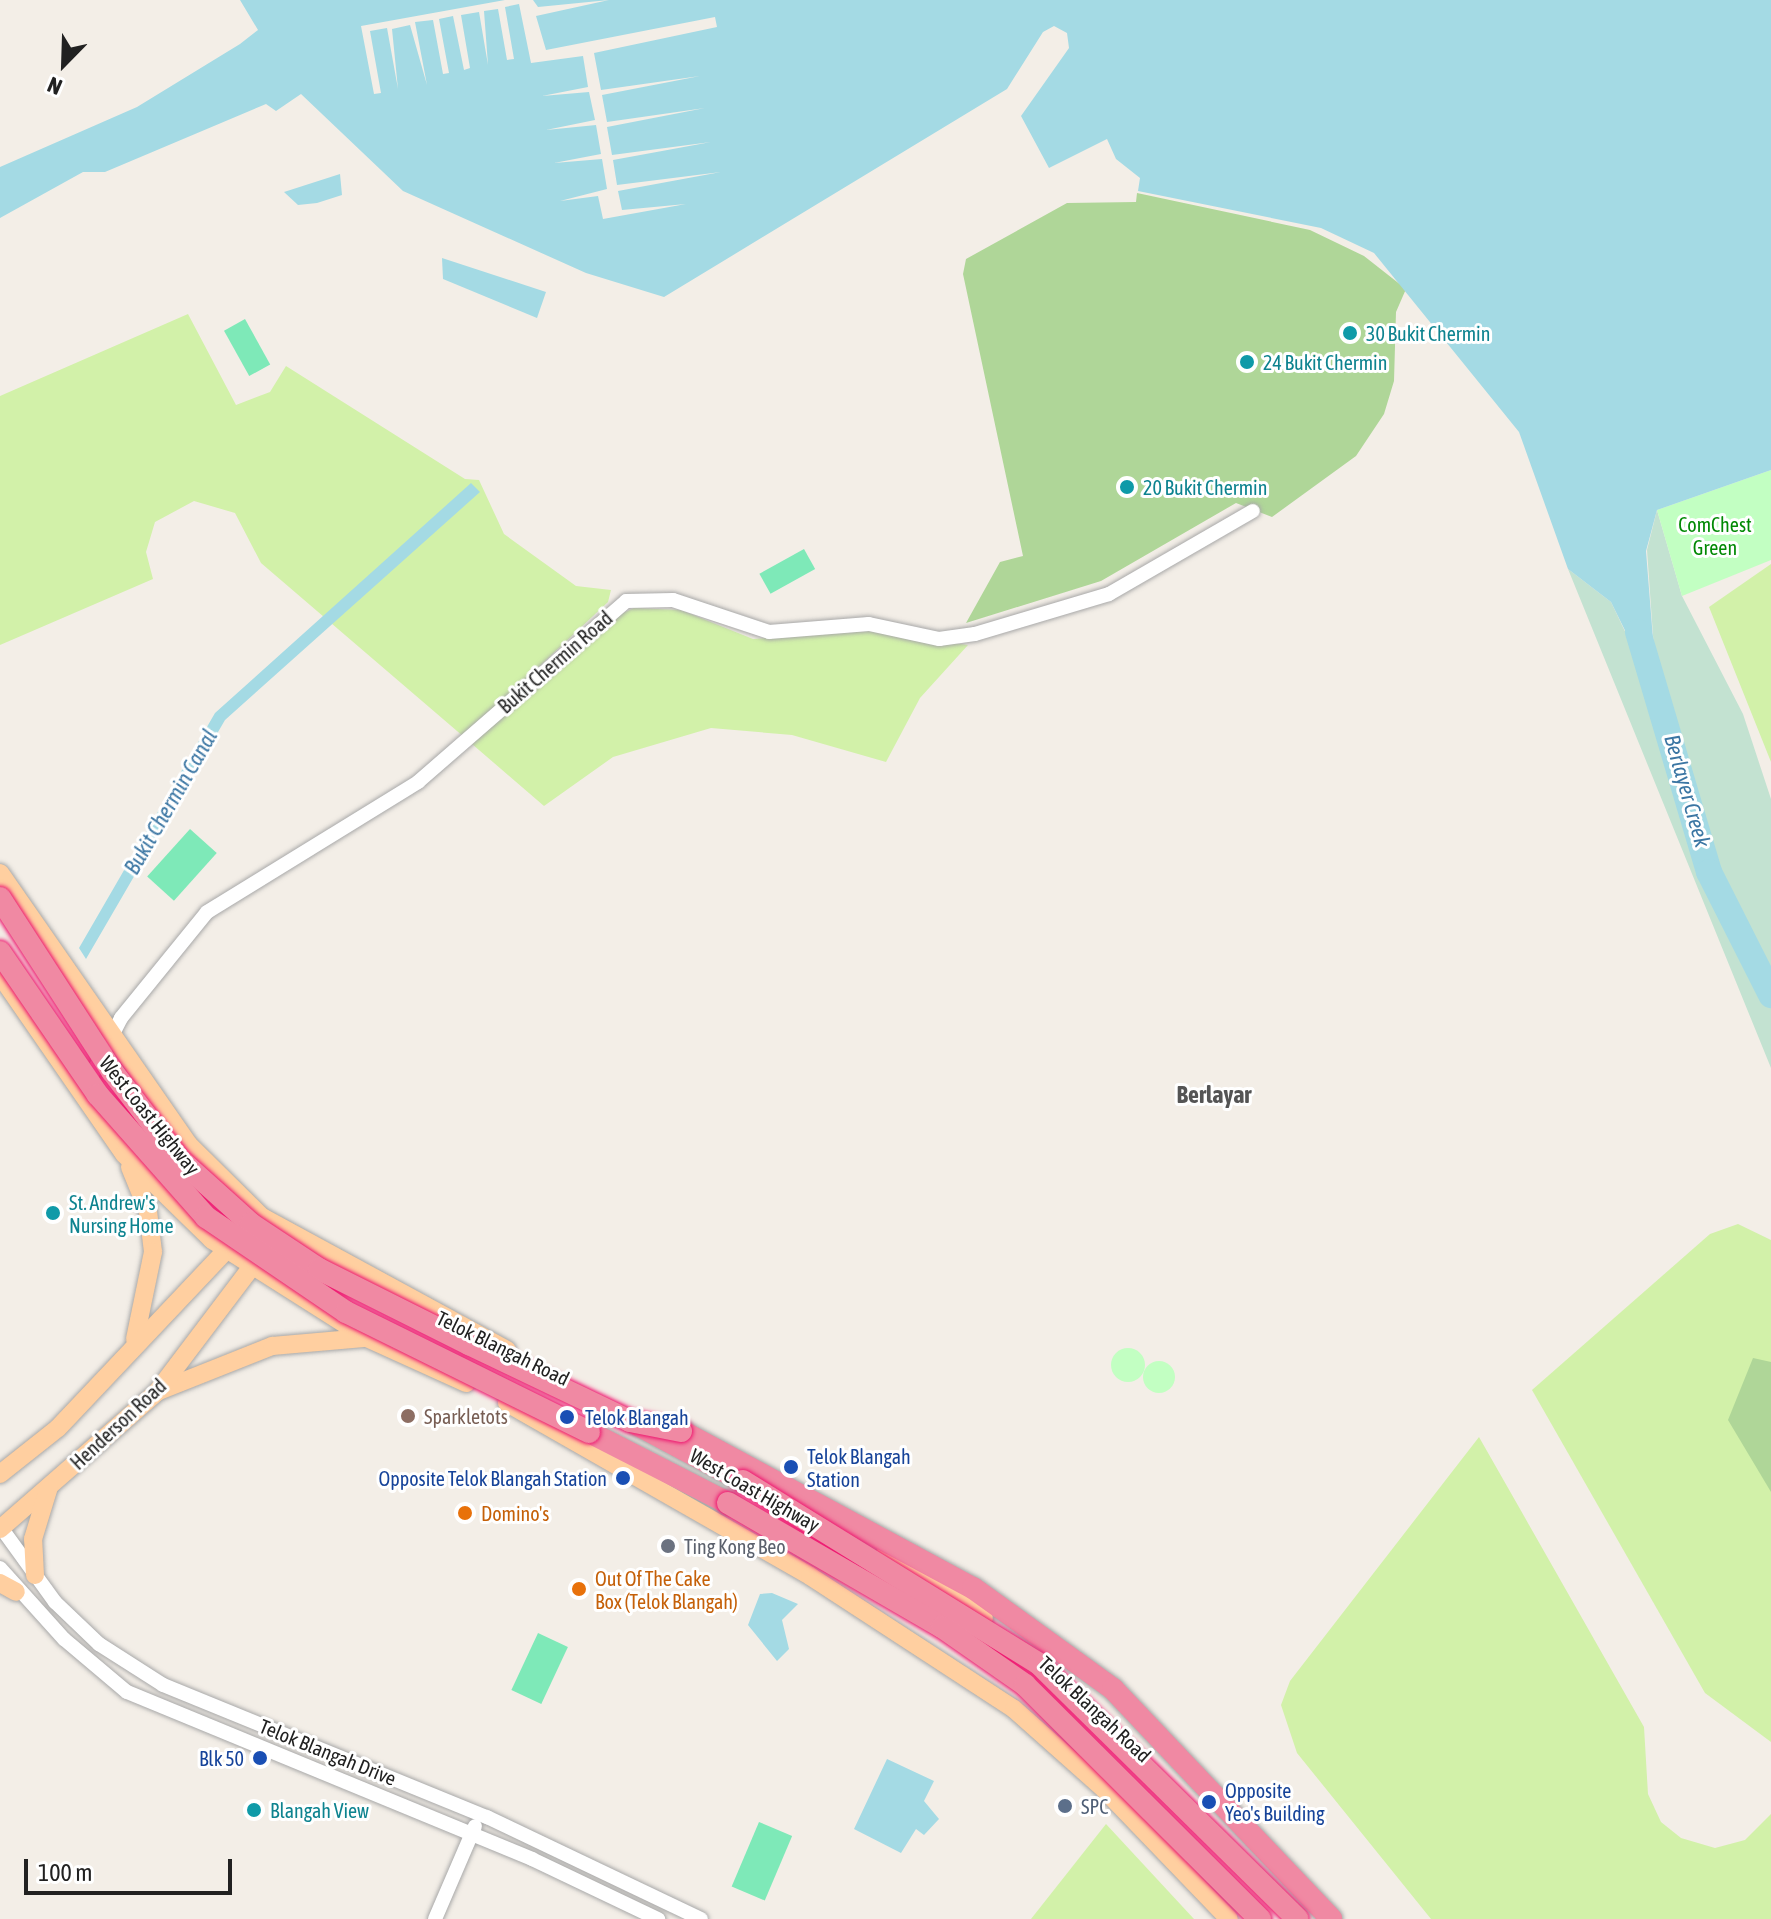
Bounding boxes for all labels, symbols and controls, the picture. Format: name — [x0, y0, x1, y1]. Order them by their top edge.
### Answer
north arrow — [24, 24, 104, 104]
text: N — [44, 72, 66, 101]
place label: 30 Bukit Chermin — [1366, 321, 1490, 345]
marker: 30 Bukit Chermin — [1341, 324, 1359, 342]
place label: 24 Bukit Chermin — [1263, 350, 1387, 374]
marker: 24 Bukit Chermin — [1238, 353, 1256, 371]
place label: 20 Bukit Chermin — [1143, 475, 1267, 499]
marker: 20 Bukit Chermin — [1118, 478, 1136, 496]
park label: ComChest Green — [1678, 513, 1752, 560]
street label: Bukit Chermin Road — [493, 606, 617, 718]
water label: Bukit Chermin Canal — [119, 725, 223, 879]
water label: Berlayer Creek — [1658, 732, 1716, 850]
street label: West Coast Highway — [95, 1051, 205, 1179]
district label: Berlayar — [1177, 1081, 1251, 1109]
place label: St. Andrew's Nursing Home — [69, 1190, 174, 1237]
marker: St. Andrew's Nursing Home — [44, 1204, 62, 1222]
street label: Telok Blangah Road — [433, 1306, 573, 1390]
street label: Henderson Road — [65, 1374, 171, 1474]
place label: Sparkletots — [424, 1404, 508, 1428]
place label: Telok Blangah — [585, 1405, 689, 1429]
marker: Telok Blangah — [556, 1406, 578, 1428]
marker: Sparkletots — [399, 1407, 417, 1425]
street label: West Coast Highway — [686, 1443, 824, 1537]
place label: Telok Blangah Station — [807, 1444, 911, 1491]
marker: Telok Blangah Station — [782, 1458, 800, 1476]
place label: Opposite Telok Blangah Station — [379, 1466, 607, 1490]
marker: Opposite Telok Blangah Station — [614, 1469, 632, 1487]
place label: Domino's — [481, 1501, 549, 1525]
marker: Domino's — [456, 1504, 474, 1522]
place label: Ting Kong Beo — [684, 1534, 786, 1558]
marker: Ting Kong Beo — [659, 1537, 677, 1555]
place label: Out Of The Cake Box (Telok Blangah) — [595, 1566, 738, 1613]
marker: Out Of The Cake Box (Telok Blangah) — [570, 1580, 588, 1598]
street label: Telok Blangah Road — [1034, 1651, 1156, 1767]
street label: Telok Blangah Drive — [256, 1714, 400, 1790]
place label: Blk 50 — [199, 1746, 244, 1770]
marker: Blk 50 — [251, 1749, 269, 1767]
place label: Opposite Yeo's Building — [1225, 1778, 1325, 1825]
marker: Opposite Yeo's Building — [1200, 1793, 1218, 1811]
place label: SPC — [1081, 1794, 1108, 1818]
marker: SPC — [1056, 1797, 1074, 1815]
place label: Blangah View — [270, 1798, 369, 1822]
marker: Blangah View — [245, 1801, 263, 1819]
scale bar — [28, 1843, 236, 1893]
text: 100 m — [38, 1859, 92, 1886]

